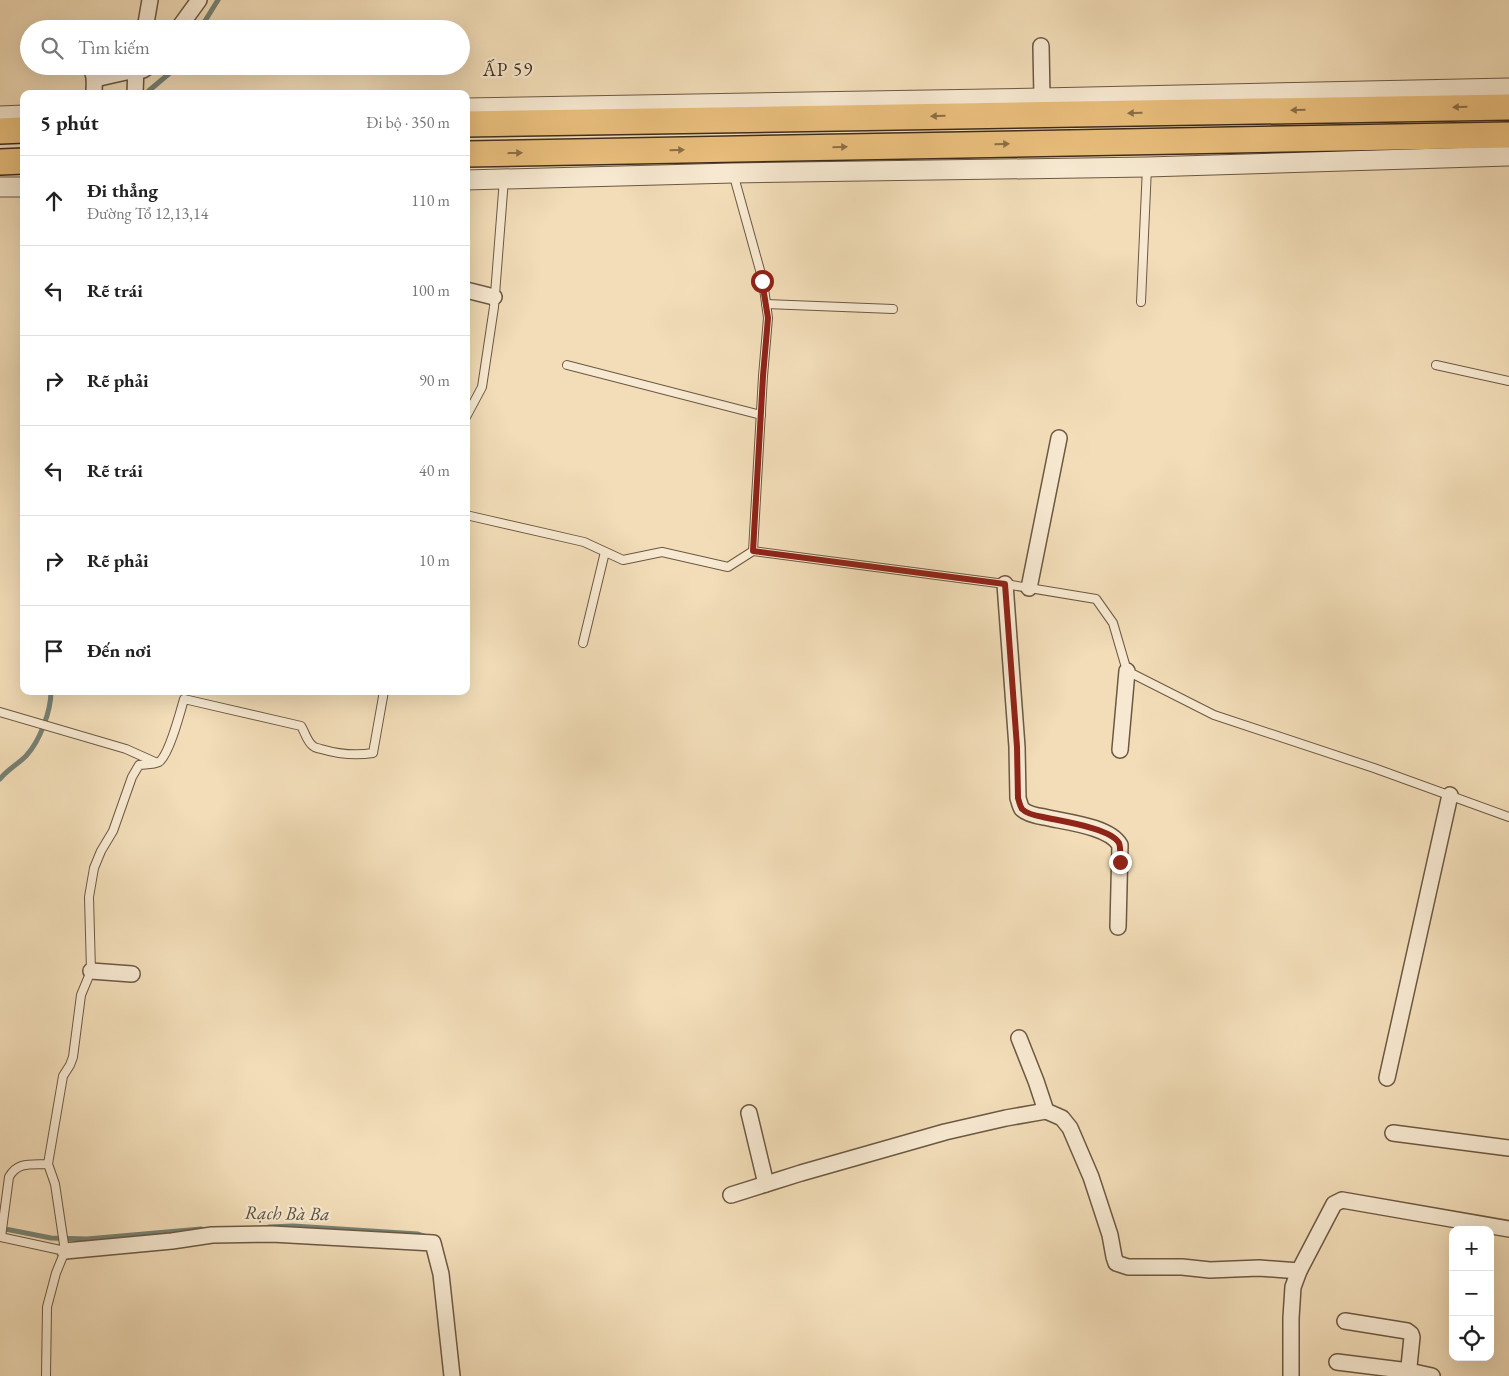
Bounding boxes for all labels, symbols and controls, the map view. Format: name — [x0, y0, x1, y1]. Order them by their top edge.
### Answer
search box — [20, 20, 470, 75]
icon: search — [38, 34, 66, 62]
text: Tìm kiếm — [78, 35, 150, 60]
district label: ẤP 59 — [482, 57, 533, 82]
one-way arrow — [1452, 104, 1468, 112]
one-way arrow — [1290, 106, 1306, 114]
text: 5 phút — [40, 109, 99, 136]
one-way arrow — [1127, 109, 1143, 117]
text: Đi bộ · 350 m — [366, 112, 450, 133]
one-way arrow — [930, 112, 946, 120]
one-way arrow — [995, 140, 1011, 148]
one-way arrow — [832, 143, 848, 151]
one-way arrow — [670, 146, 686, 154]
one-way arrow — [507, 148, 523, 156]
text: Đi thẳng — [87, 178, 158, 203]
icon: ahead — [40, 187, 68, 215]
text: 110 m — [411, 190, 450, 211]
text: Đường Tổ 12,13,14 — [87, 203, 208, 224]
route start — [751, 270, 774, 293]
icon: left — [40, 277, 68, 305]
text: Rẽ trái — [87, 278, 143, 303]
text: 100 m — [411, 280, 450, 301]
icon: right — [40, 367, 68, 395]
text: Rẽ phải — [87, 368, 149, 393]
text: 90 m — [419, 370, 450, 391]
icon: left — [40, 457, 68, 485]
text: Rẽ trái — [87, 458, 143, 483]
text: 40 m — [419, 460, 450, 481]
icon: right — [40, 547, 68, 575]
text: Rẽ phải — [87, 548, 149, 573]
text: 10 m — [419, 550, 450, 571]
icon: arrive — [40, 637, 68, 665]
text: Đến nơi — [87, 638, 151, 663]
route end — [1109, 851, 1132, 874]
water label: Rạch Bà Ba — [244, 1200, 330, 1226]
map controls — [1449, 1226, 1494, 1361]
button: + — [1449, 1226, 1494, 1271]
button: − — [1449, 1271, 1494, 1316]
button: locate — [1449, 1316, 1494, 1361]

